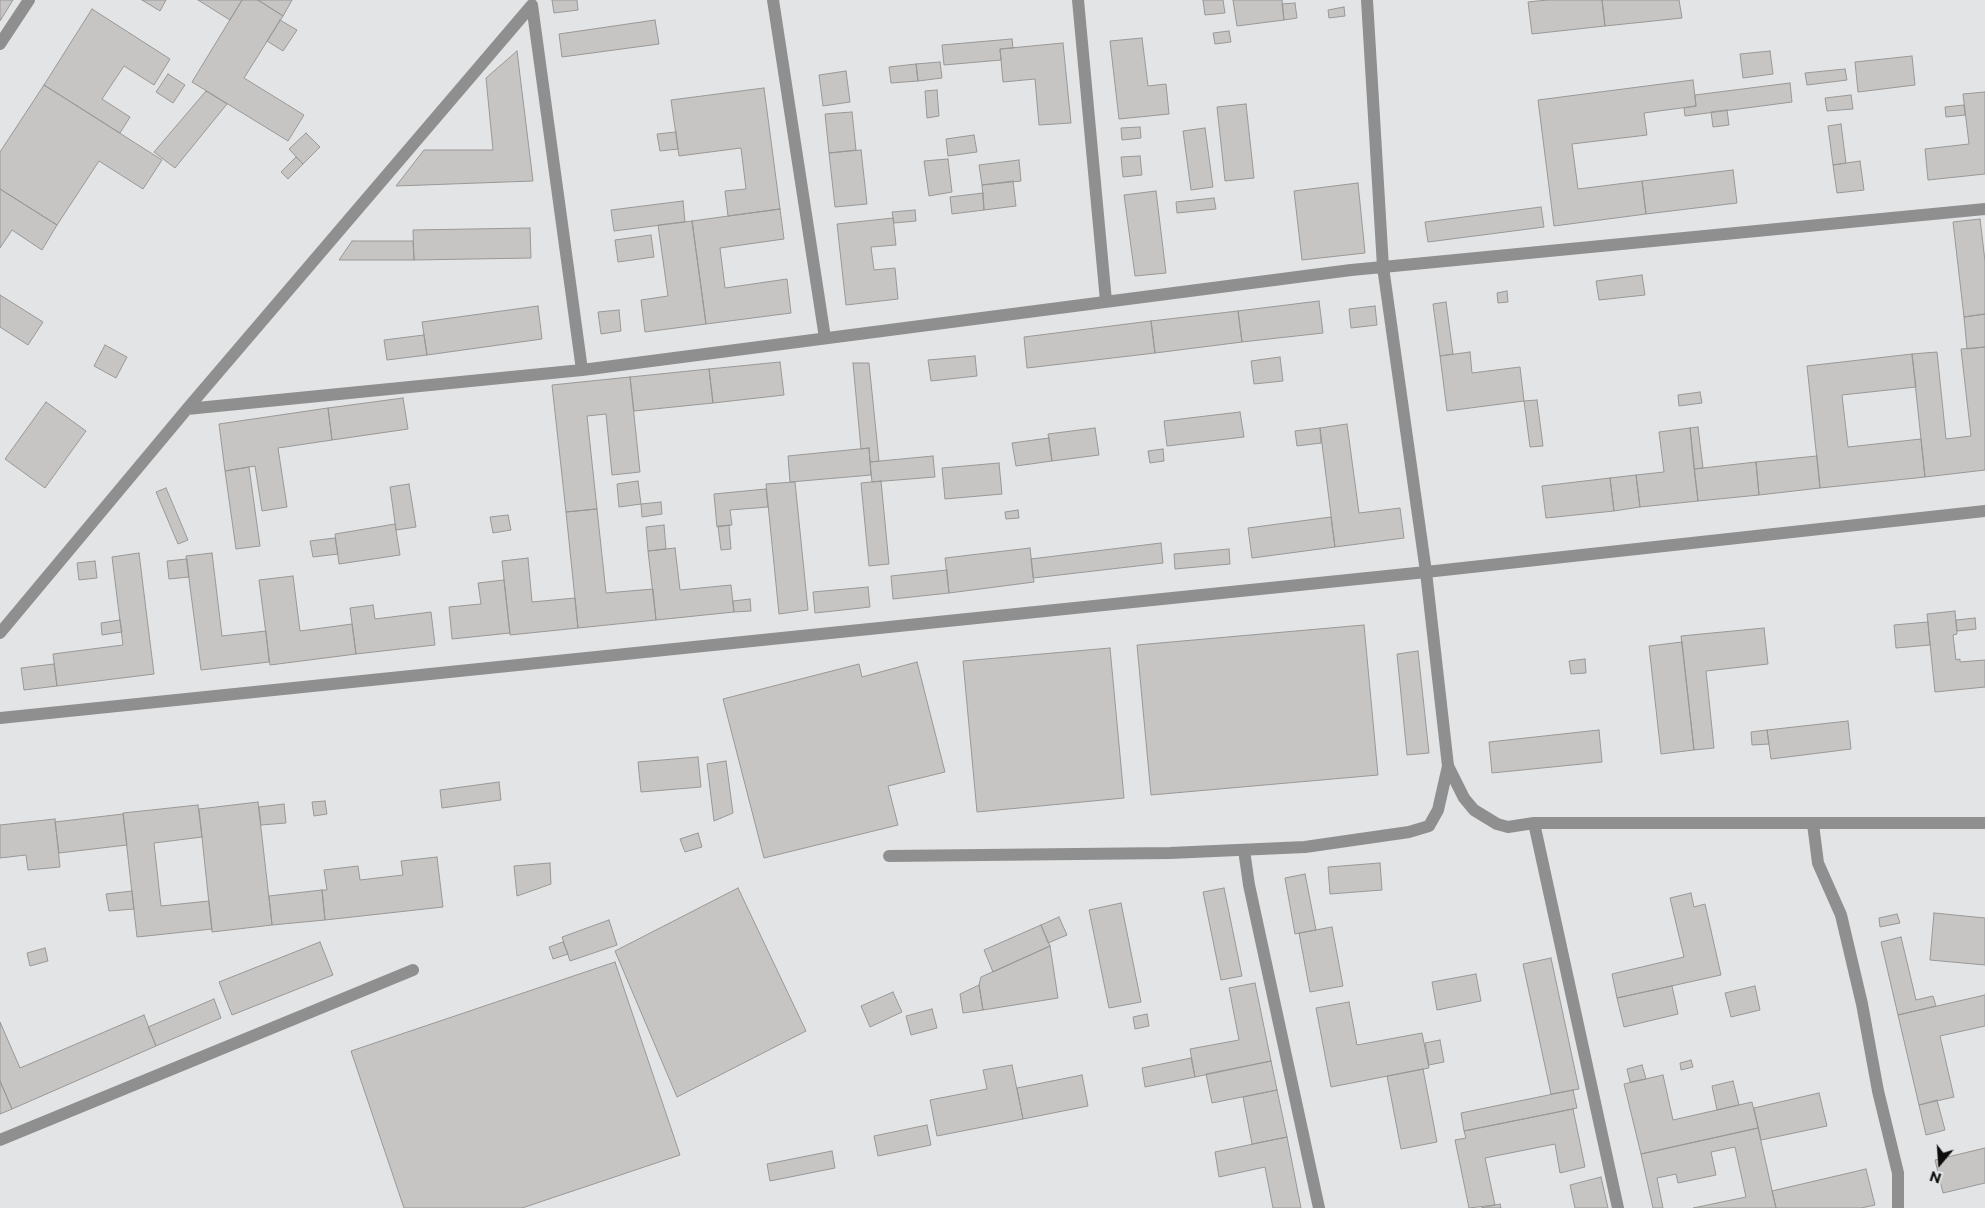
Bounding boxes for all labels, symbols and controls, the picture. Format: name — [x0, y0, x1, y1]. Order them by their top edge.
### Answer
north arrow — [1915, 1138, 1965, 1188]
text: N — [1927, 1167, 1944, 1188]

